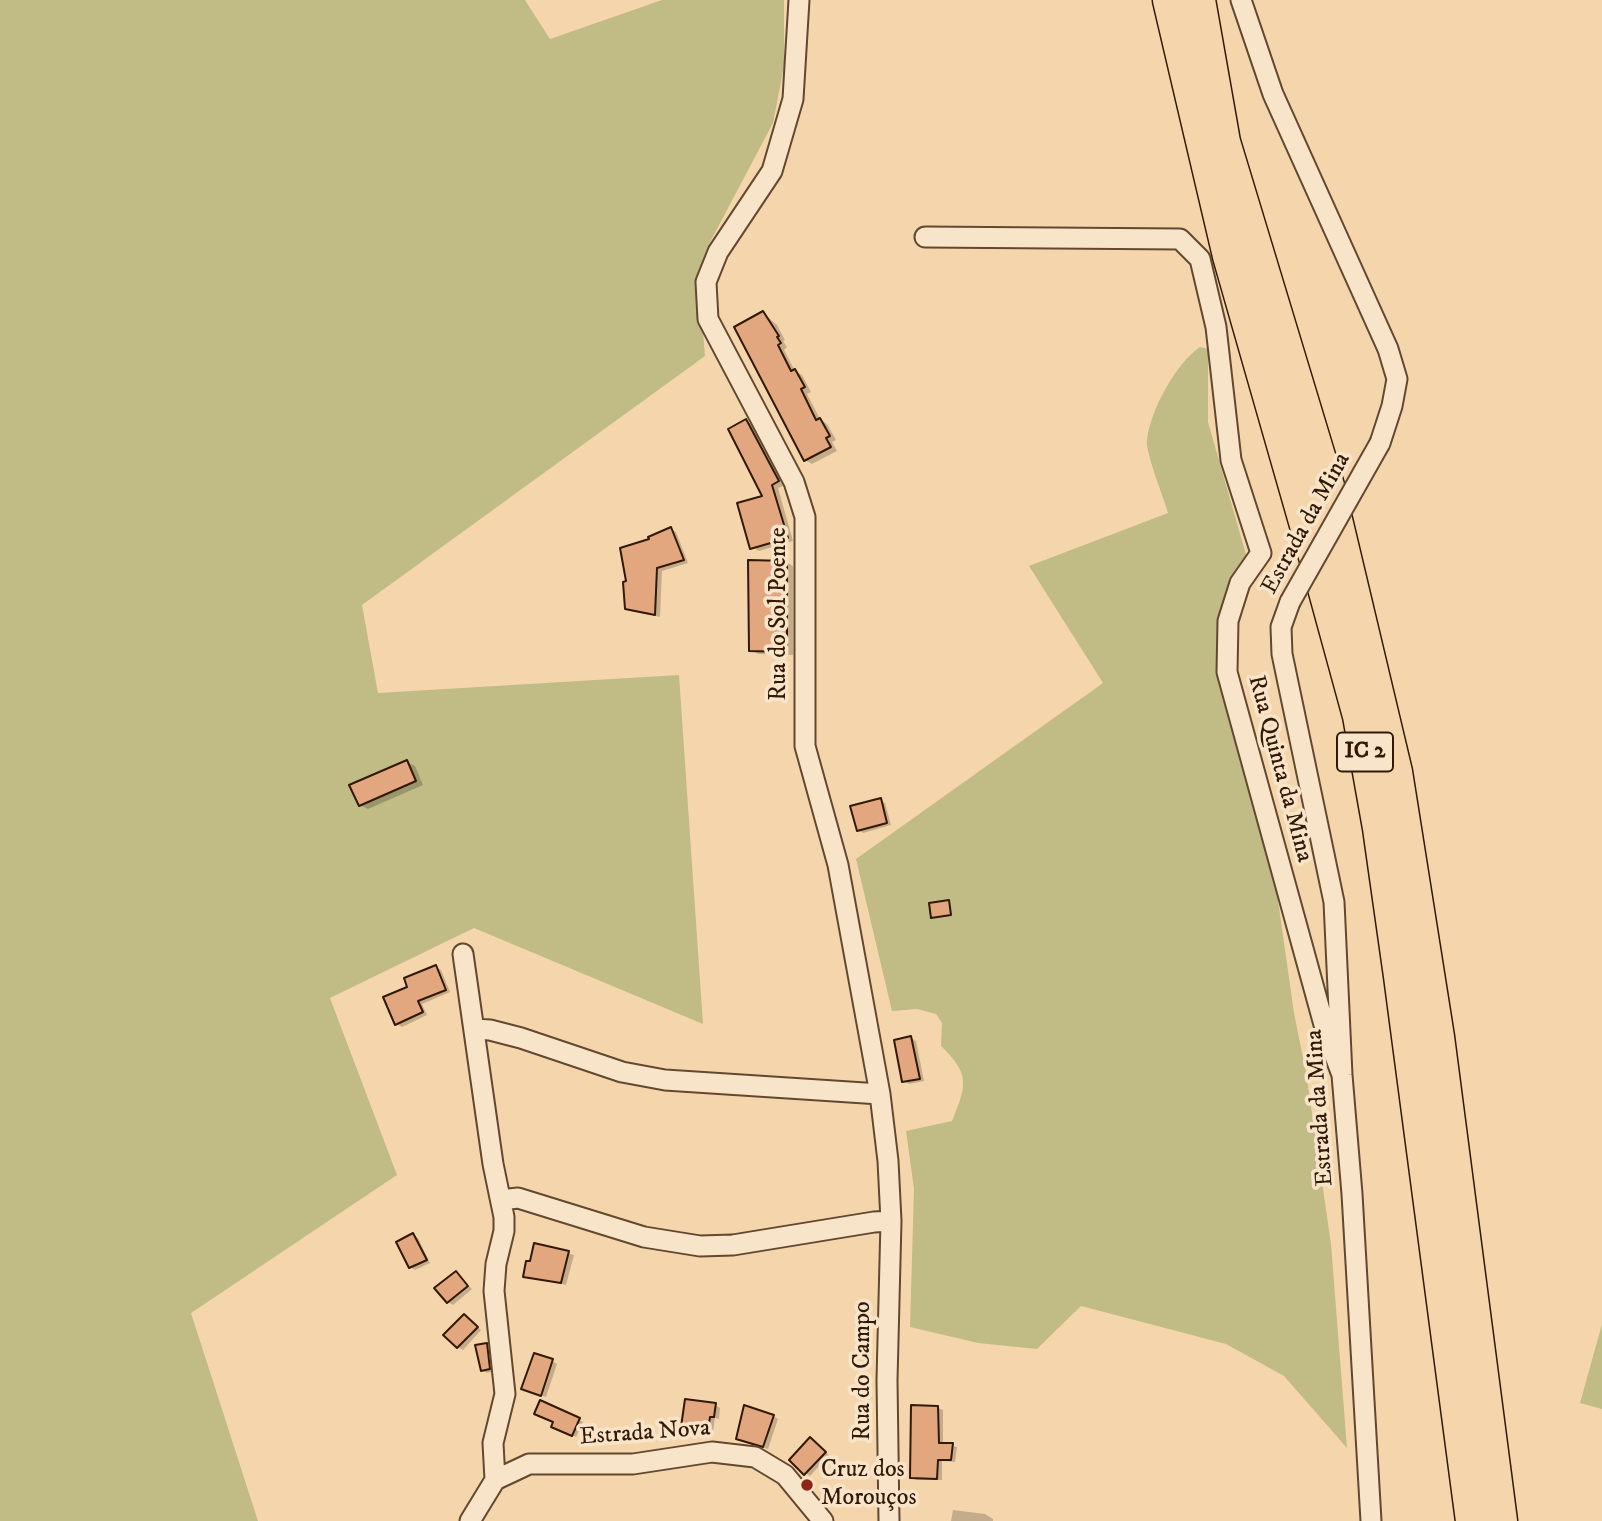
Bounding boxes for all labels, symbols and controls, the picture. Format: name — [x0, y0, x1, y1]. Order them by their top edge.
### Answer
street label: Estrada da Mina — [1256, 448, 1358, 600]
street label: Rua do Sol Poente — [766, 527, 794, 701]
street label: Rua Quinta da Mina — [1240, 673, 1318, 865]
road number: IC 2 — [1337, 732, 1393, 772]
street label: Estrada da Mina — [1301, 1029, 1341, 1187]
street label: Rua do Campo — [850, 1301, 878, 1441]
street label: Estrada Nova — [579, 1415, 711, 1453]
place label: Cruz dos Morouços — [821, 1457, 916, 1513]
marker: Cruz dos Morouços — [799, 1477, 815, 1493]

